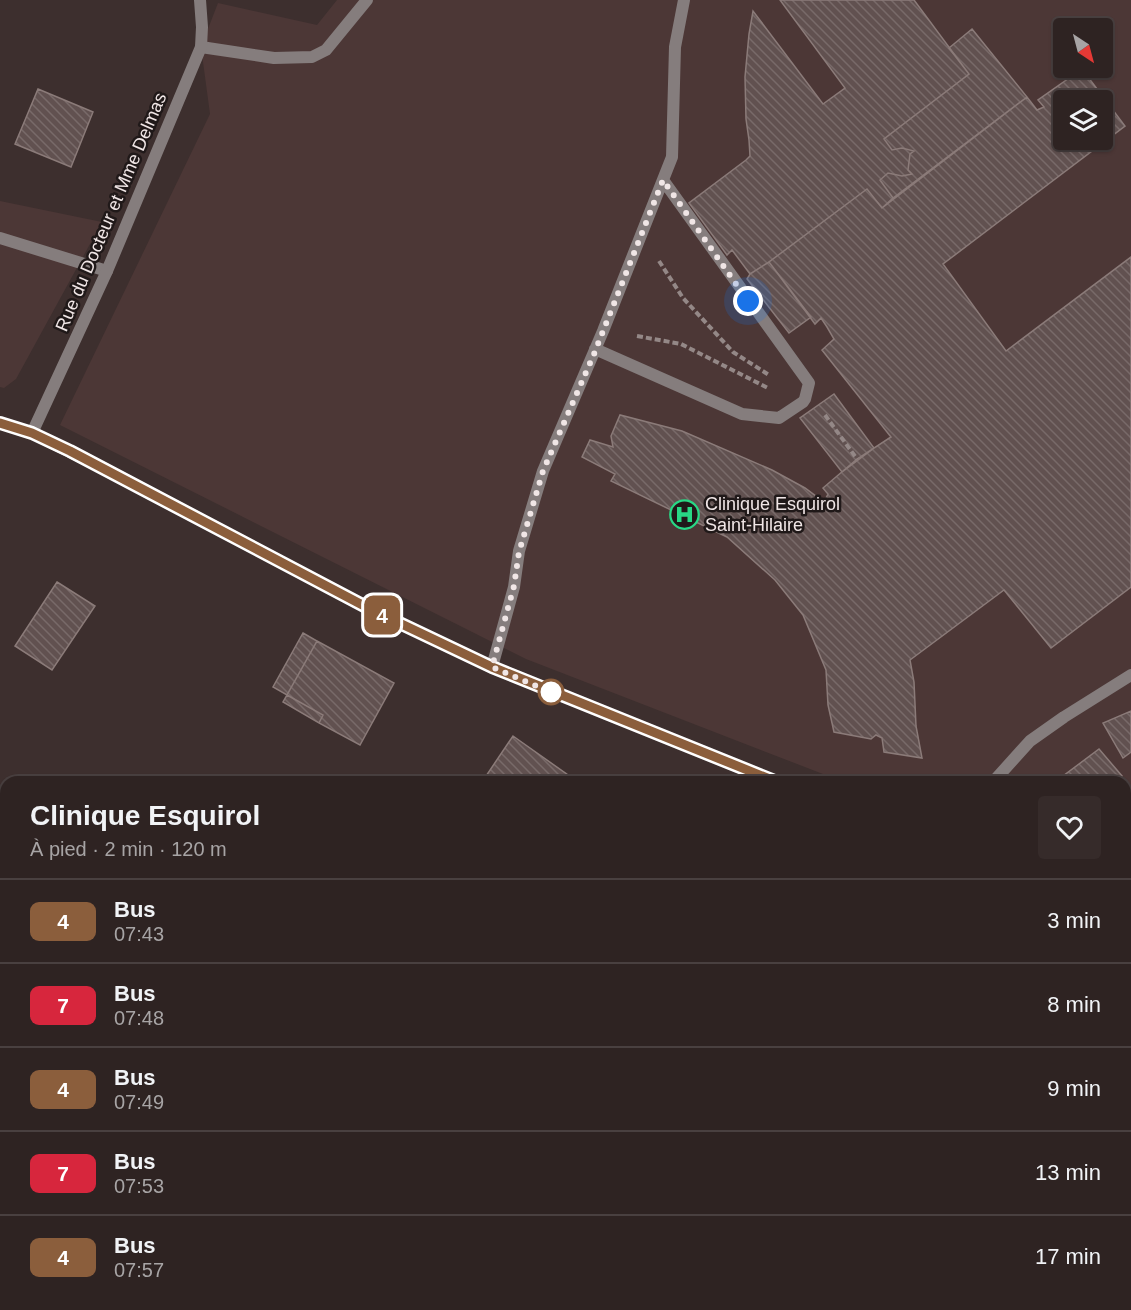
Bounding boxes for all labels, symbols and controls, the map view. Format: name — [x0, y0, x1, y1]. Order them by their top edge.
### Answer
north arrow — [1053, 18, 1113, 78]
map controls — [1053, 18, 1113, 150]
street label: Rue du Docteur et Mme Delmas — [52, 90, 170, 334]
button: layers — [1053, 90, 1113, 150]
your location — [733, 286, 763, 316]
place label: Clinique Esquirol Saint-Hilaire — [705, 494, 840, 535]
hospital icon: Clinique Esquirol Saint-Hilaire — [668, 498, 700, 530]
line badge: 4 — [362, 596, 401, 634]
text: 4 — [376, 604, 388, 627]
unlabelled marker — [538, 679, 564, 705]
button: heart — [1038, 796, 1101, 859]
text: Clinique Esquirol — [30, 800, 260, 831]
text: À pied · 2 min · 120 m — [30, 838, 227, 860]
text: Bus — [114, 897, 156, 922]
text: 3 min — [1047, 908, 1101, 933]
text: 4 — [57, 910, 69, 933]
text: 07:43 — [114, 923, 164, 945]
text: Bus — [114, 981, 156, 1006]
text: 8 min — [1047, 992, 1101, 1017]
text: 7 — [57, 994, 69, 1017]
text: 07:48 — [114, 1007, 164, 1029]
text: Bus — [114, 1065, 156, 1090]
text: 9 min — [1047, 1076, 1101, 1101]
text: 4 — [57, 1078, 69, 1101]
text: 07:49 — [114, 1091, 164, 1113]
text: Bus — [114, 1149, 156, 1174]
text: 13 min — [1035, 1160, 1101, 1185]
text: 7 — [57, 1162, 69, 1185]
text: 07:53 — [114, 1175, 164, 1197]
text: Bus — [114, 1233, 156, 1258]
text: 17 min — [1035, 1244, 1101, 1269]
text: 4 — [57, 1246, 69, 1269]
text: 07:57 — [114, 1259, 164, 1281]

